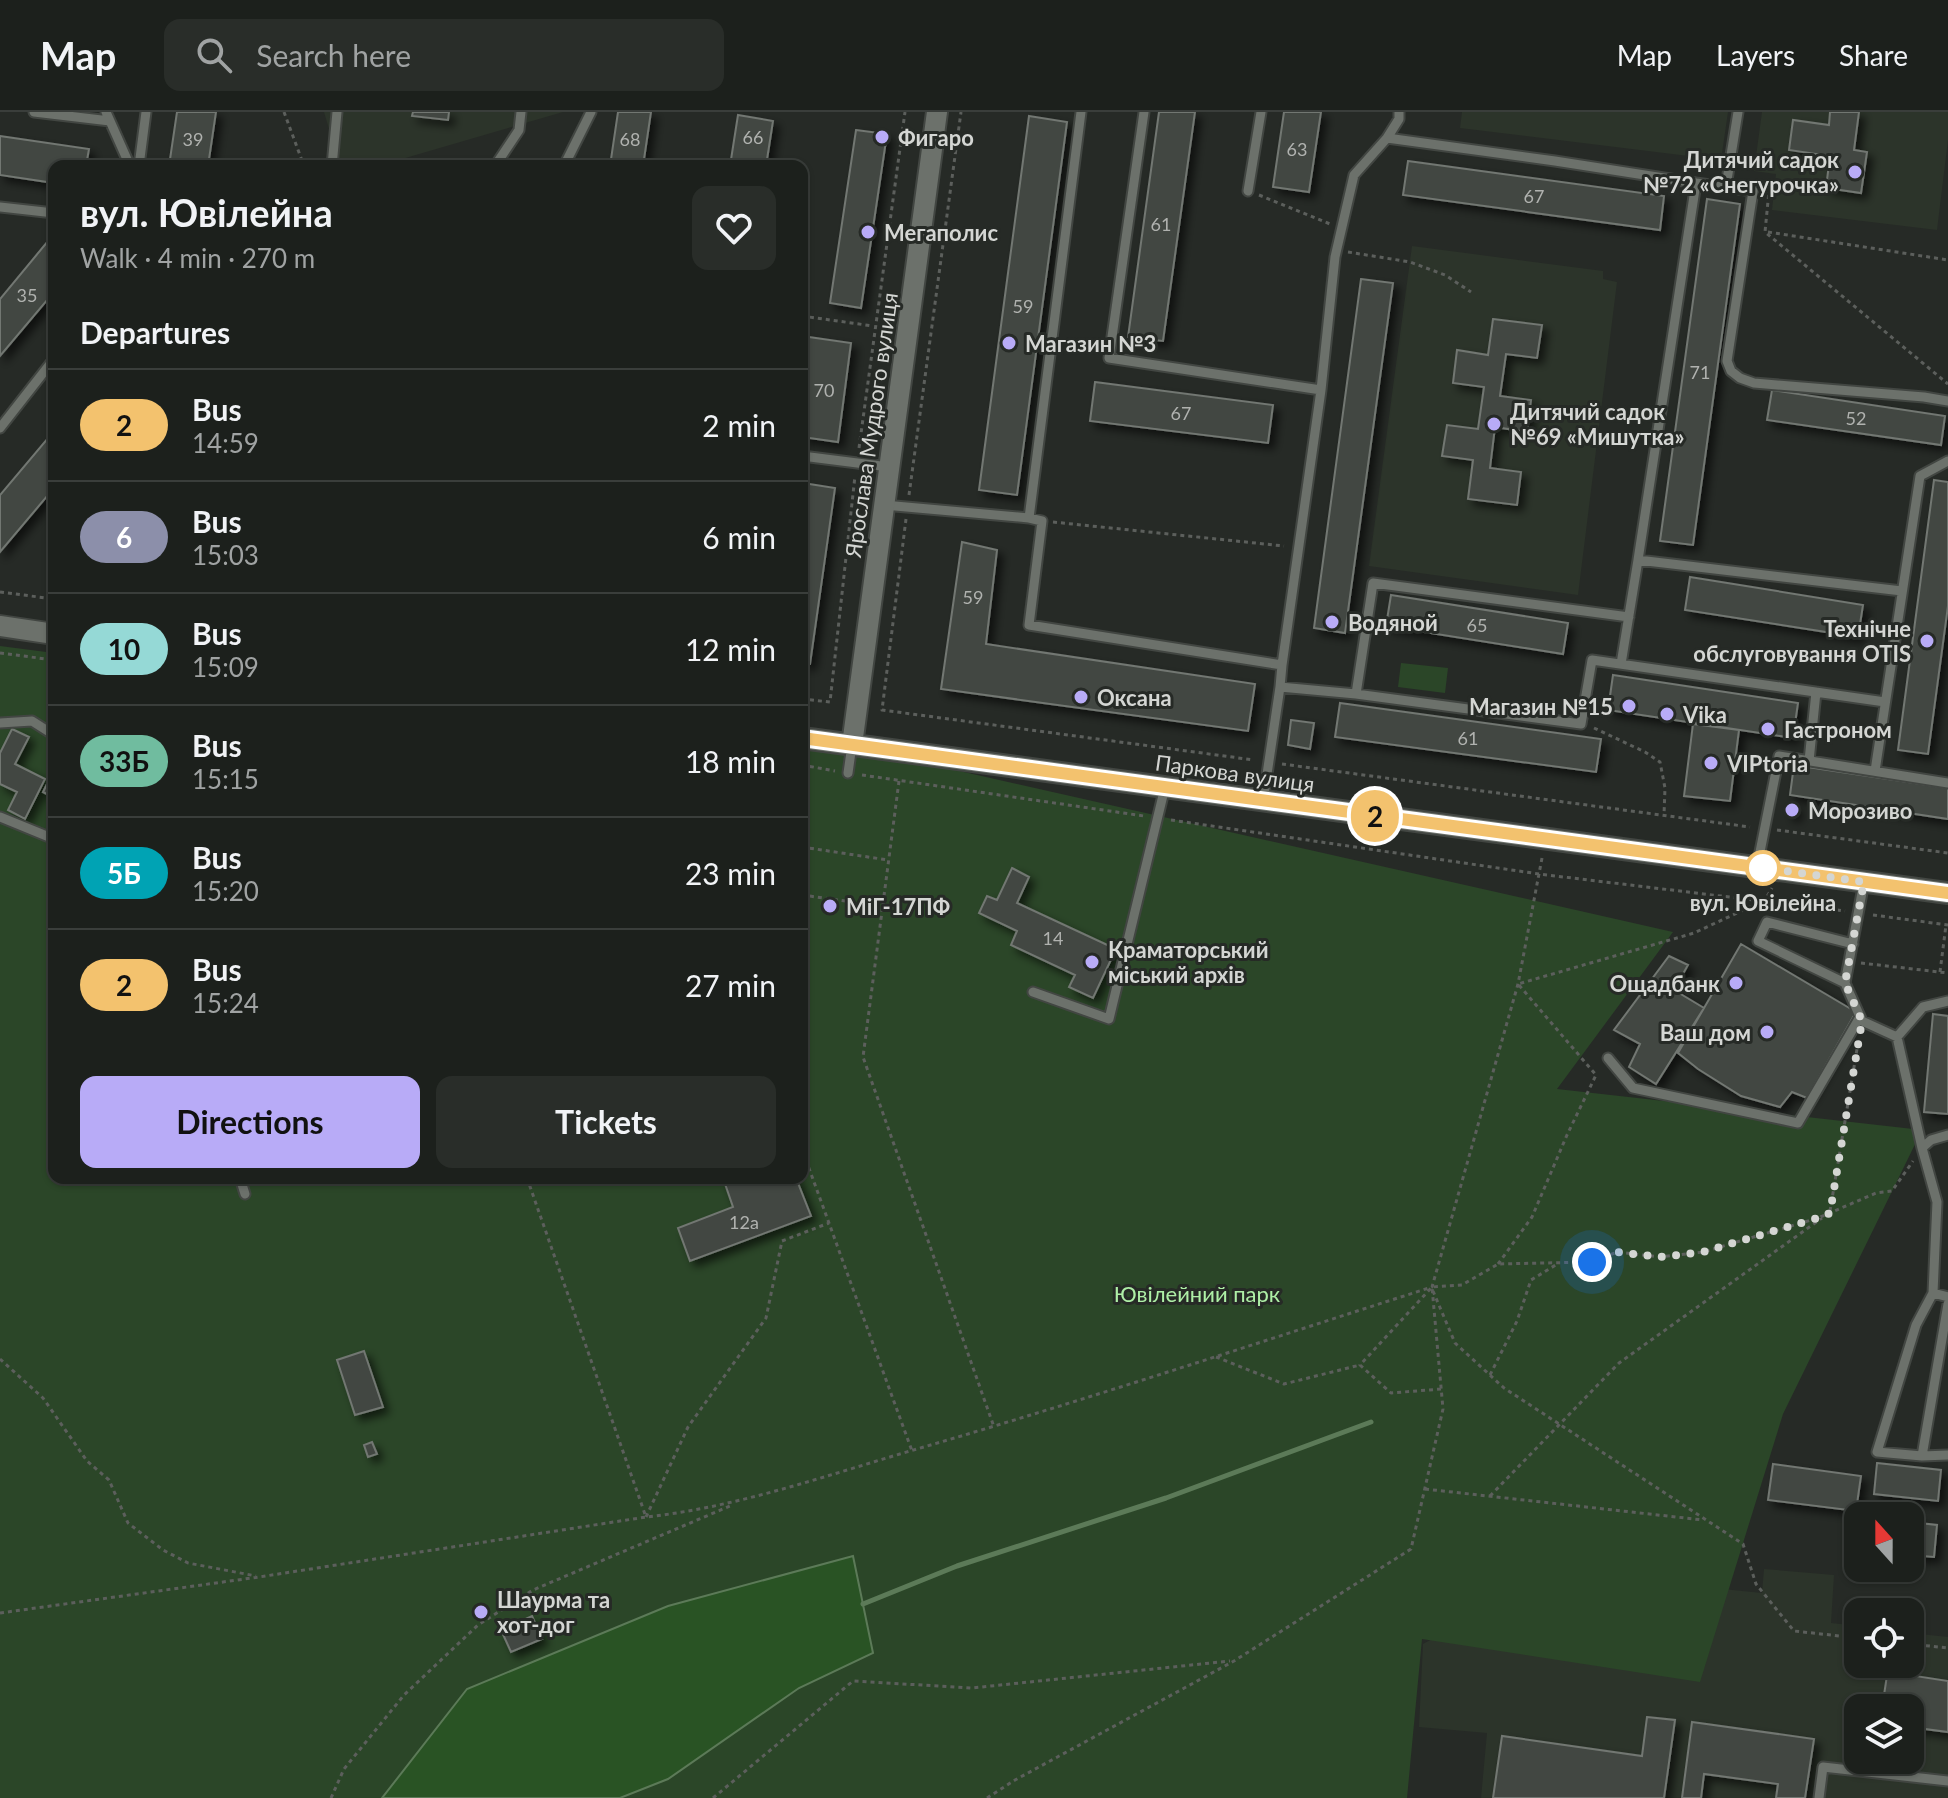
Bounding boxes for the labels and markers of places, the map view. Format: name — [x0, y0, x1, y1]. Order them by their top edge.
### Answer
place label: Фигаро — [898, 124, 974, 151]
marker: Фигаро — [873, 128, 891, 146]
place label: Дитячий садок №72 «Снегурочка» — [1643, 146, 1839, 198]
marker: Дитячий садок №72 «Снегурочка» — [1846, 163, 1864, 181]
place label: Мегаполис — [884, 219, 998, 246]
marker: Мегаполис — [859, 223, 877, 241]
place label: Магазин №3 — [1025, 330, 1156, 357]
marker: Магазин №3 — [1000, 334, 1018, 352]
place label: Дитячий садок №69 «Мишутка» — [1510, 398, 1685, 450]
marker: Дитячий садок №69 «Мишутка» — [1485, 415, 1503, 433]
place label: Водяной — [1348, 609, 1438, 636]
marker: Водяной — [1323, 613, 1341, 631]
place label: Технічне обслуговування OTIS — [1693, 615, 1911, 667]
marker: Технічне обслуговування OTIS — [1918, 632, 1936, 650]
place label: Оксана — [1097, 684, 1172, 711]
marker: Оксана — [1072, 688, 1090, 706]
place label: Магазин №15 — [1469, 693, 1613, 720]
marker: Магазин №15 — [1620, 697, 1638, 715]
place label: Vika — [1682, 701, 1727, 728]
marker: Vika — [1658, 705, 1676, 723]
place label: Гастроном — [1784, 716, 1892, 743]
marker: Гастроном — [1759, 720, 1777, 738]
place label: VIPtoria — [1726, 750, 1808, 777]
marker: VIPtoria — [1702, 754, 1720, 772]
place label: Морозиво — [1808, 797, 1912, 824]
marker: Морозиво — [1783, 801, 1801, 819]
marker: вул. Ювілейна — [1746, 851, 1780, 885]
place label: вул. Ювілейна — [1690, 889, 1836, 916]
place label: МіГ-17ПФ — [846, 893, 951, 920]
marker: МіГ-17ПФ — [821, 897, 839, 915]
place label: Краматорський міський архів — [1108, 936, 1268, 988]
marker: Краматорський міський архів — [1083, 953, 1101, 971]
place label: Ощадбанк — [1610, 970, 1720, 997]
marker: Ощадбанк — [1727, 974, 1745, 992]
place label: Ваш дом — [1660, 1019, 1751, 1046]
marker: Ваш дом — [1758, 1023, 1776, 1041]
place label: Шаурма та хот-дог — [497, 1586, 610, 1638]
marker: Шаурма та хот-дог — [472, 1603, 490, 1621]

